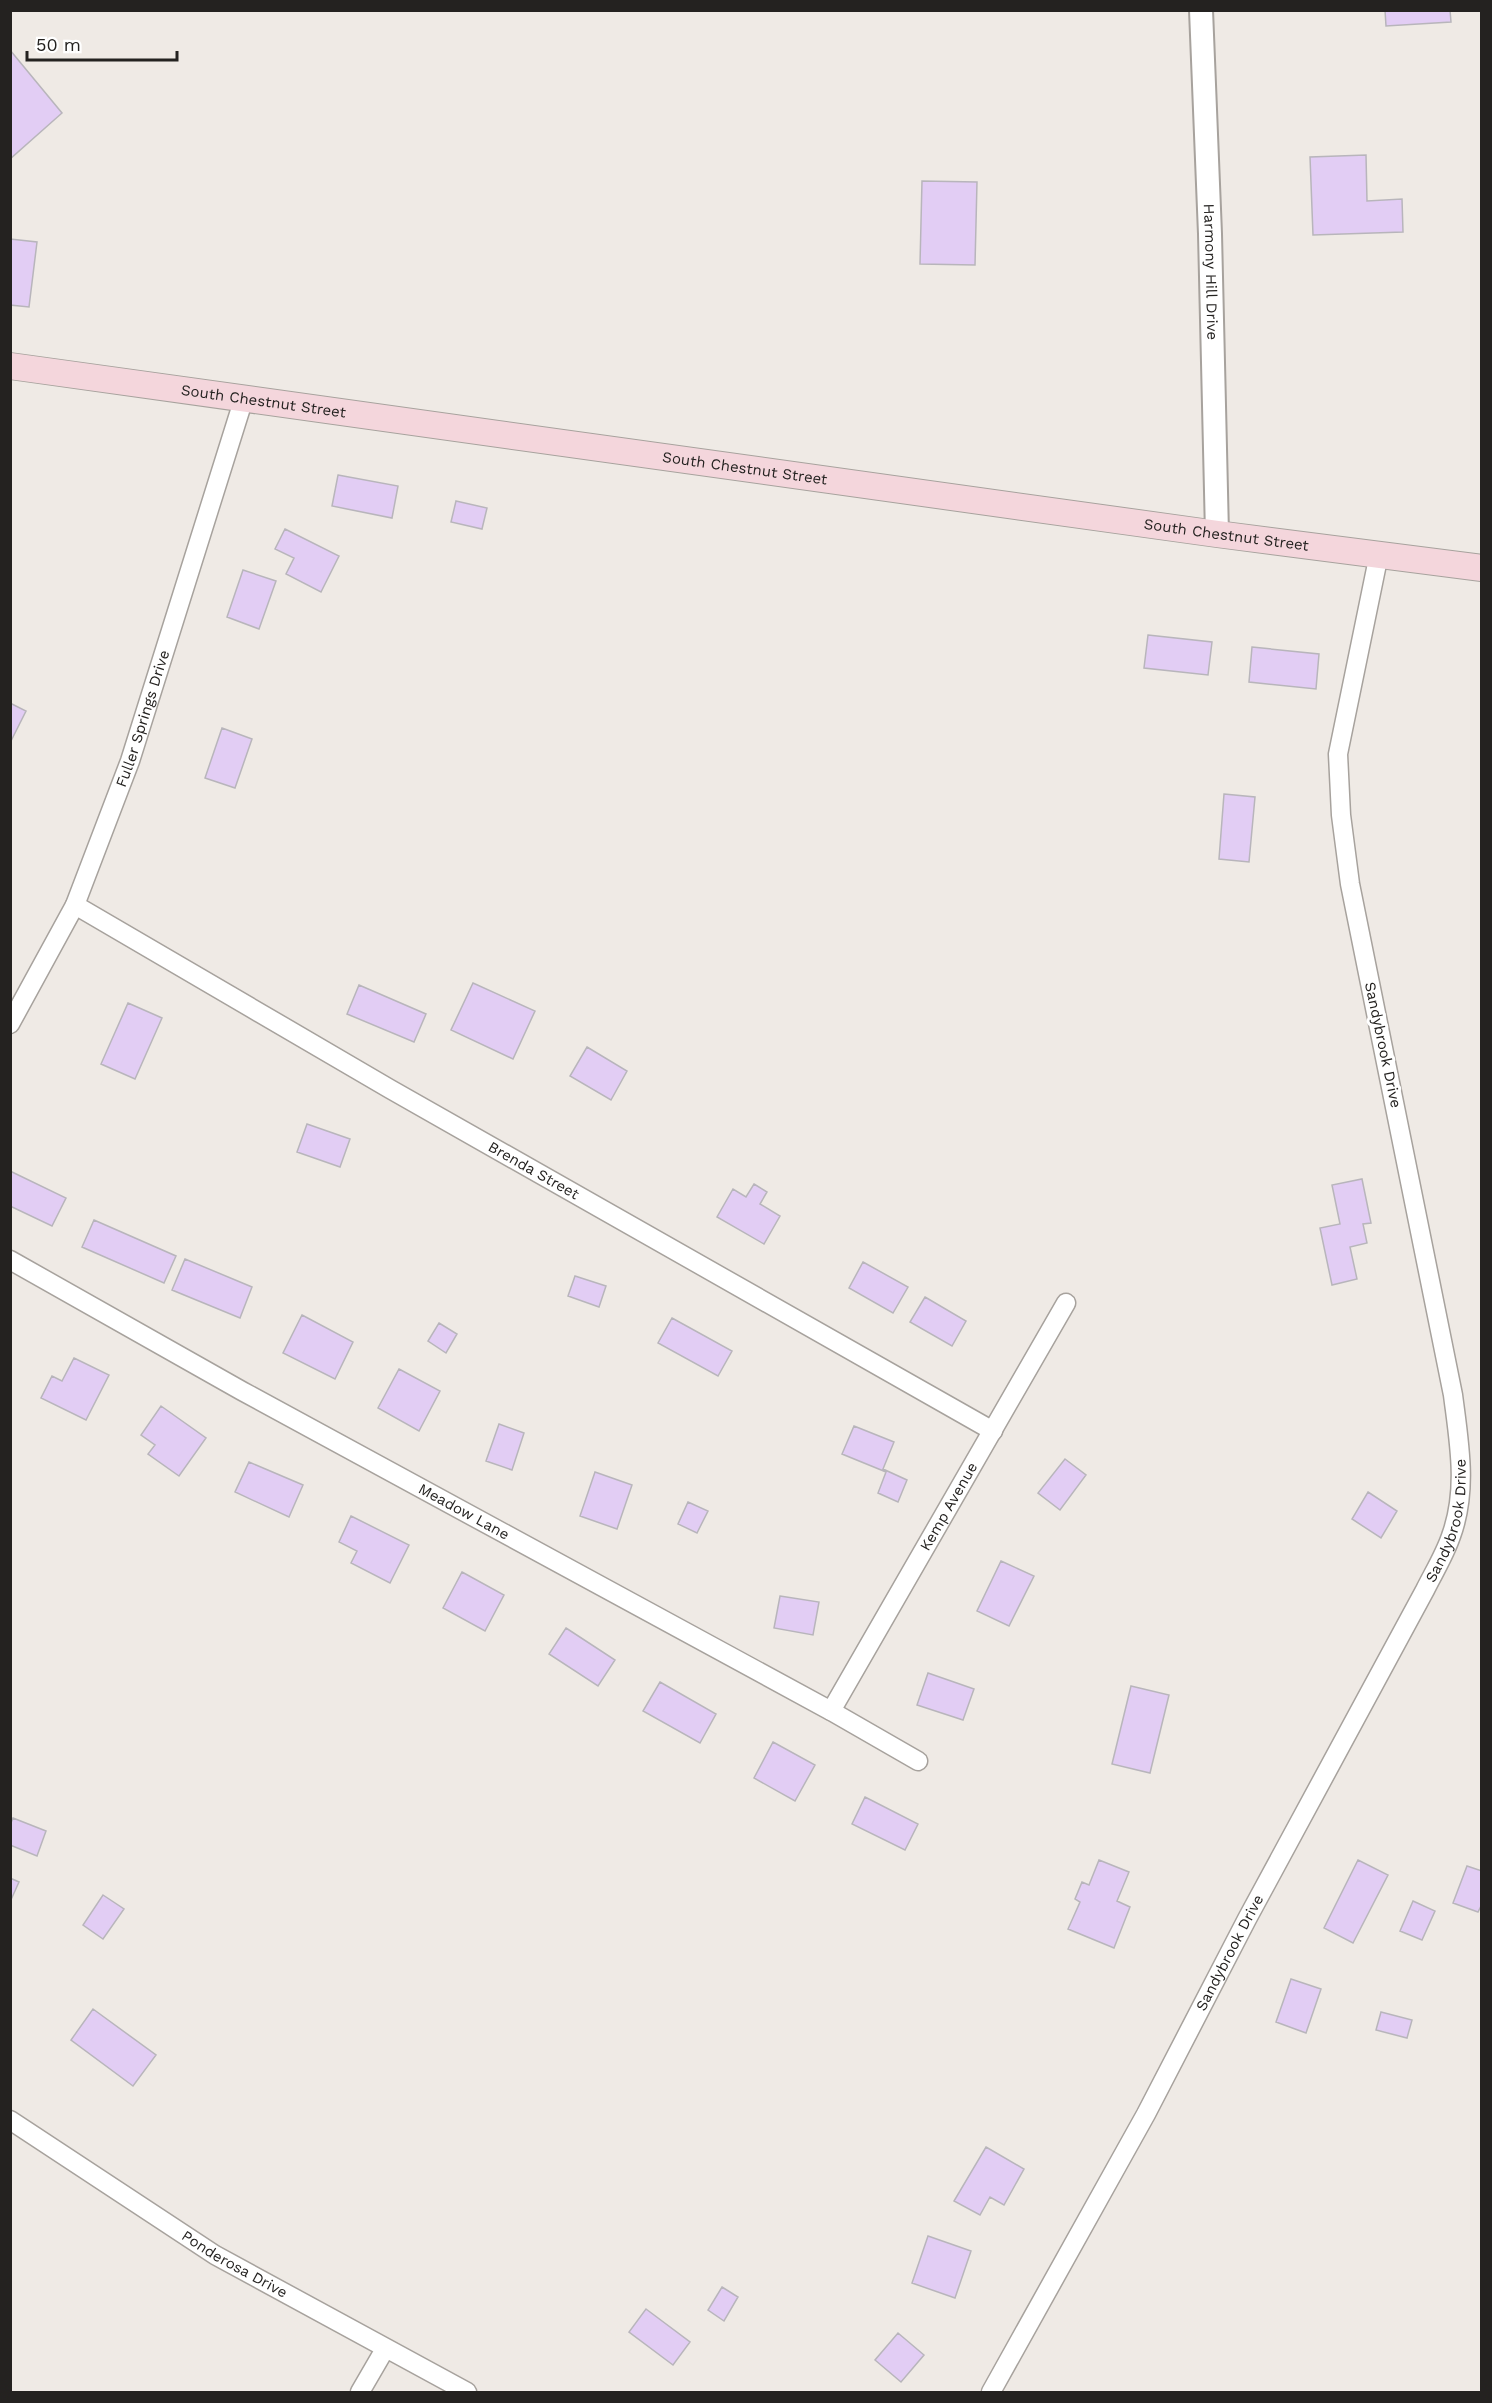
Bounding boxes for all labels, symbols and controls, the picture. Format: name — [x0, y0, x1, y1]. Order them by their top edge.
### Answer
scale bar — [27, 24, 177, 62]
text: 50 m — [36, 34, 81, 55]
street label: Harmony Hill Drive — [1200, 203, 1221, 340]
street label: South Chestnut Street — [180, 381, 348, 422]
street label: South Chestnut Street — [661, 448, 829, 489]
street label: South Chestnut Street — [1143, 515, 1311, 555]
street label: Fuller Springs Drive — [112, 648, 173, 790]
street label: Sandybrook Drive — [1361, 980, 1405, 1110]
street label: Brenda Street — [485, 1138, 583, 1204]
street label: Sandybrook Drive — [1422, 1458, 1470, 1585]
street label: Kemp Avenue — [916, 1459, 981, 1554]
street label: Meadow Lane — [415, 1480, 513, 1544]
street label: Sandybrook Drive — [1192, 1892, 1267, 2014]
street label: Ponderosa Drive — [178, 2227, 290, 2302]

